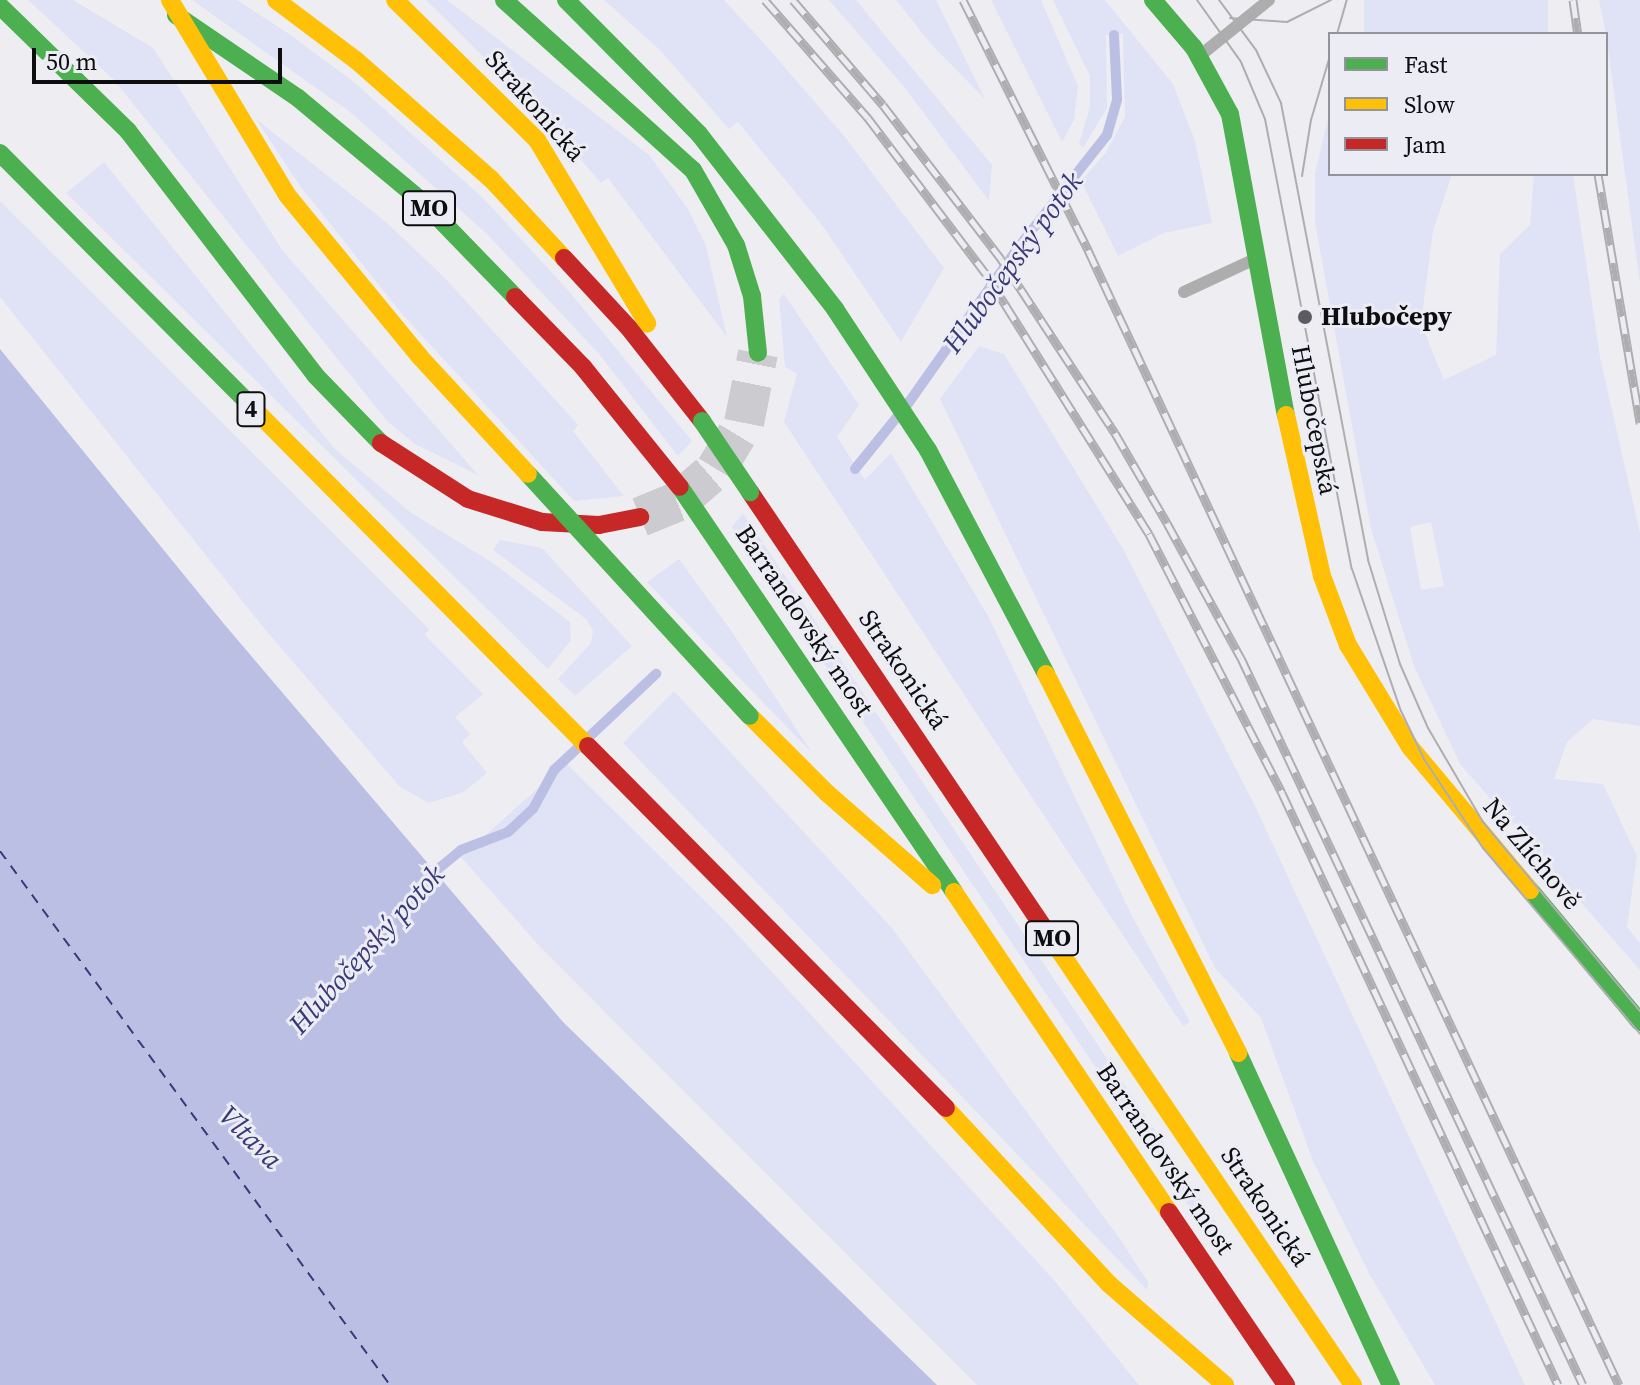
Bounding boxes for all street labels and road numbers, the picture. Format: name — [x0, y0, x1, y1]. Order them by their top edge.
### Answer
street label: Strakonická — [478, 44, 592, 168]
road number: MO — [401, 188, 457, 228]
street label: Hlubočepská — [1284, 343, 1344, 497]
road number: 4 — [235, 389, 267, 429]
street label: Barrandovský most — [728, 519, 880, 723]
street label: Strakonická — [852, 605, 954, 735]
street label: Na Zlíchově — [1476, 792, 1588, 916]
road number: MO — [1024, 918, 1080, 958]
street label: Barrandovský most — [1089, 1057, 1241, 1261]
street label: Strakonická — [1214, 1142, 1316, 1272]

